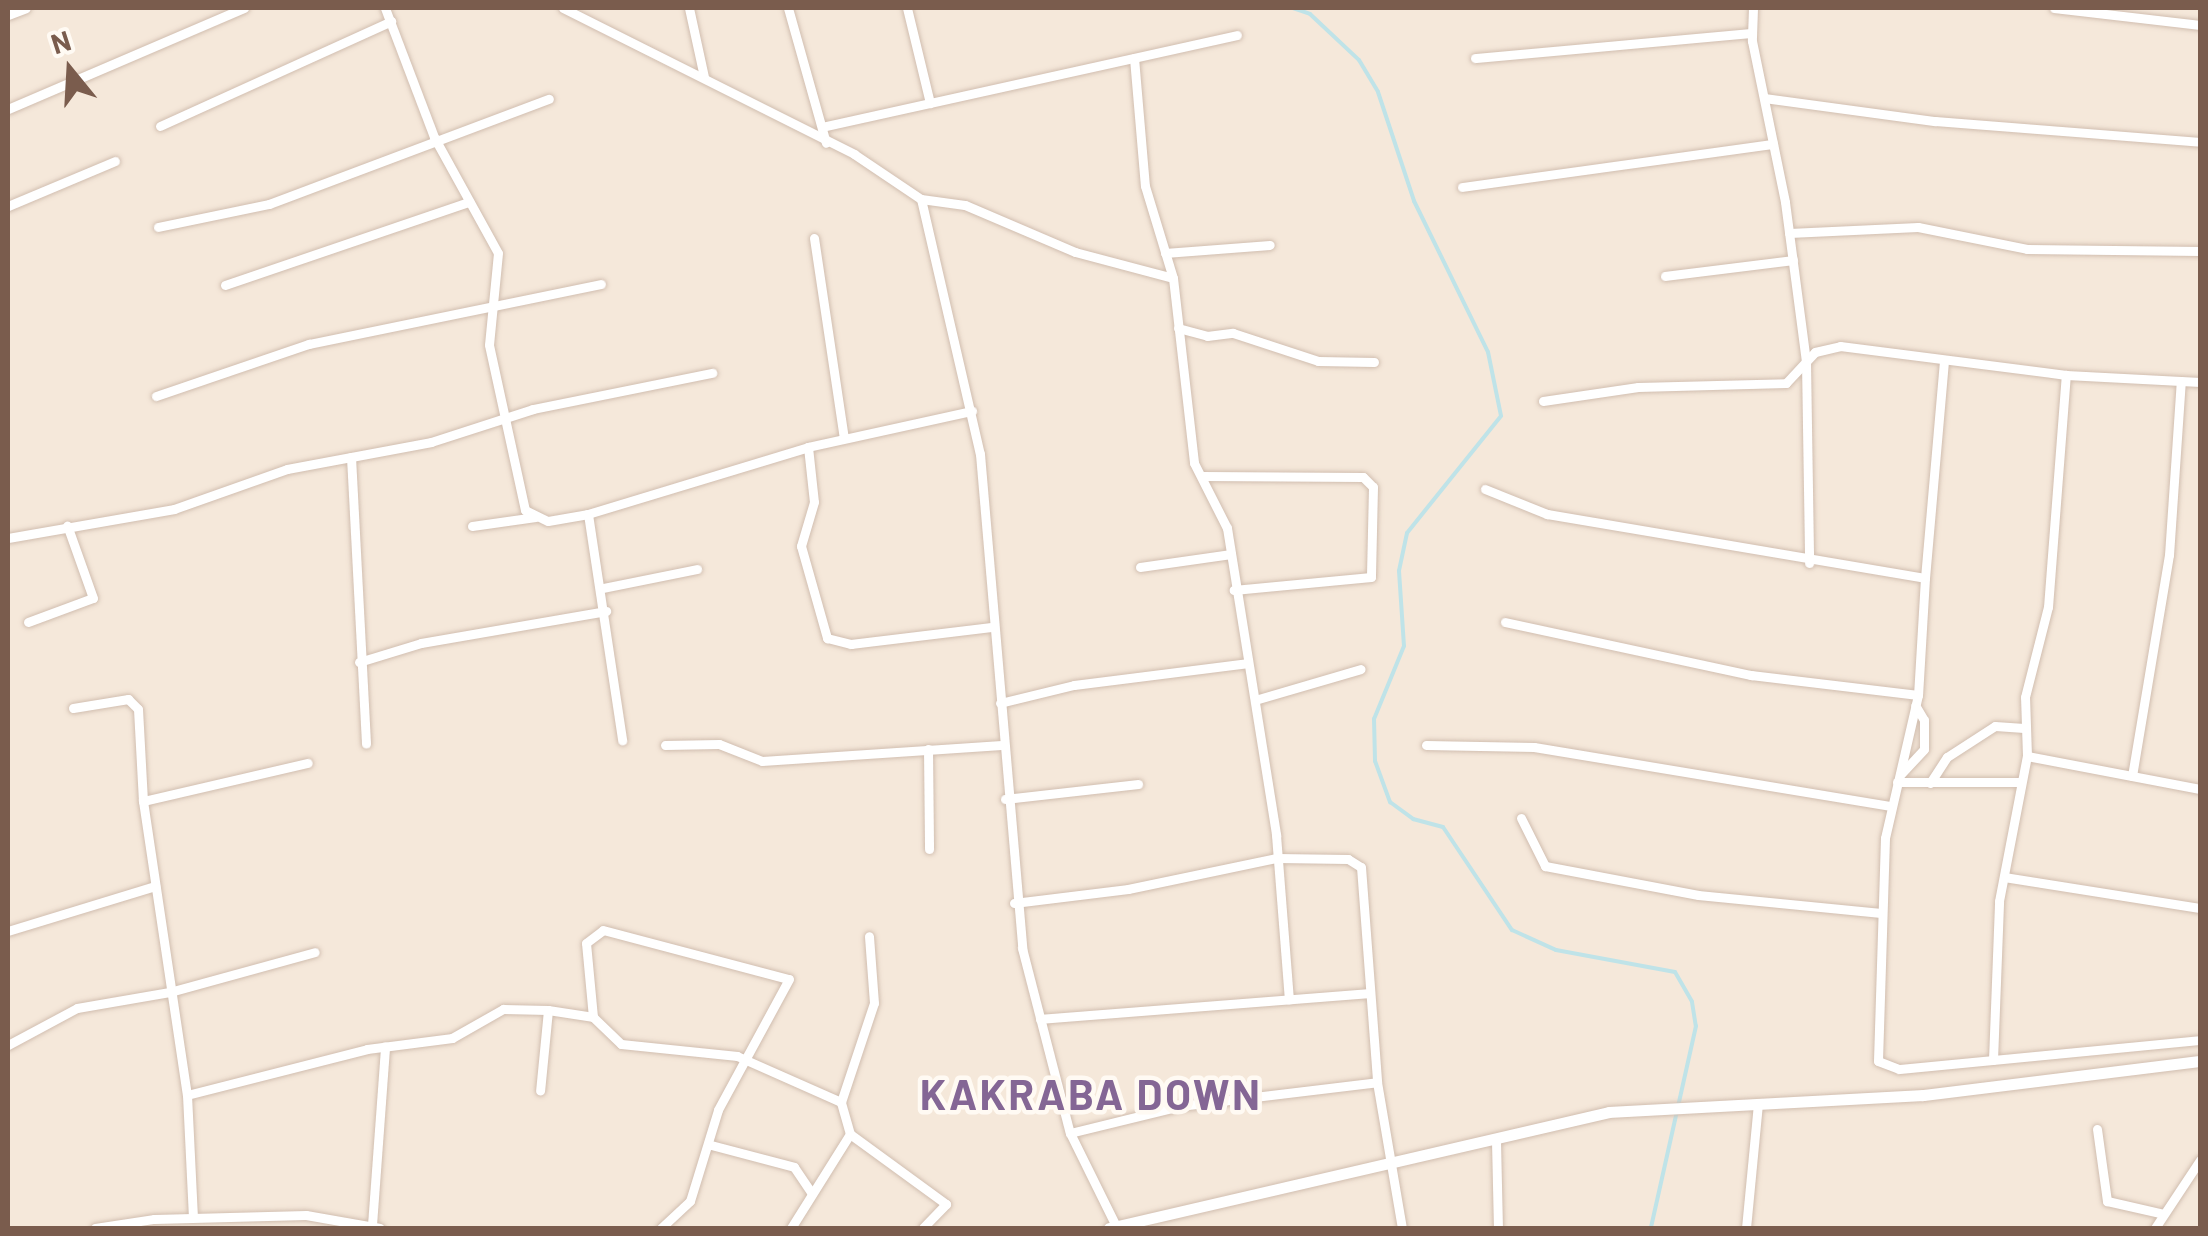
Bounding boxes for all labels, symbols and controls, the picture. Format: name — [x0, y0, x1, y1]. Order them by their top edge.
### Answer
north arrow — [20, 20, 120, 120]
text: N — [47, 22, 75, 61]
district label: KAKRABA DOWN — [920, 1068, 1262, 1118]

